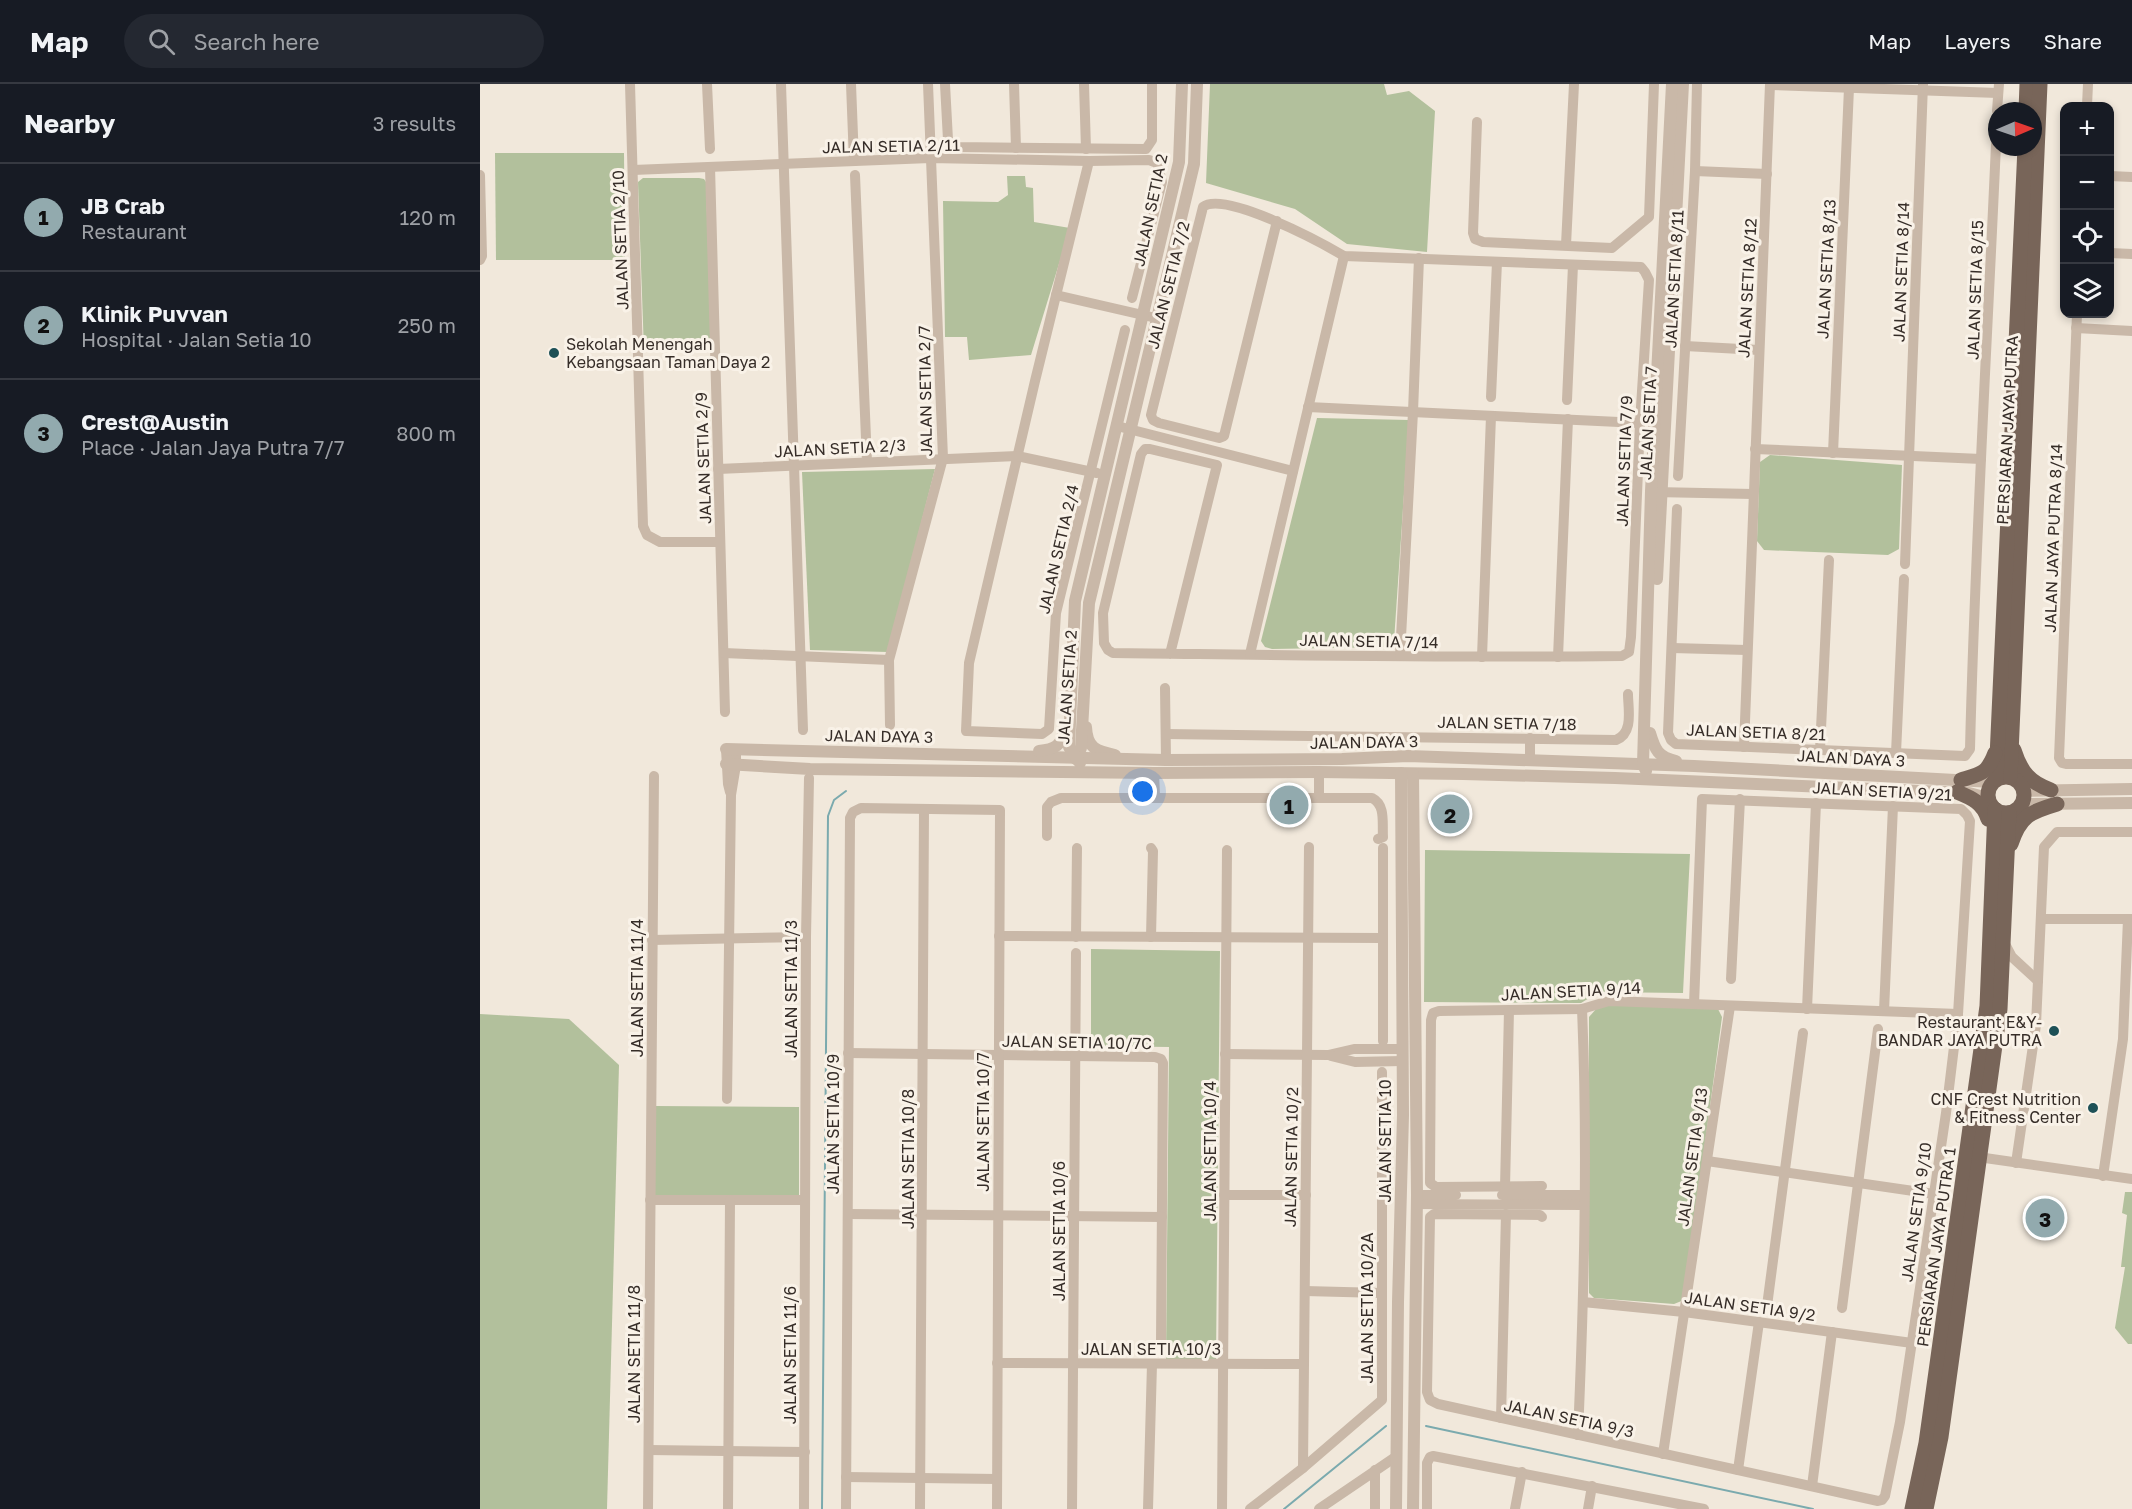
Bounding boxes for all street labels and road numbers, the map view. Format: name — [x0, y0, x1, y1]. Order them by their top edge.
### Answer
street label: JALAN SETIA 2/11 — [822, 135, 960, 157]
street label: JALAN SETIA 2 — [1128, 152, 1172, 268]
street label: JALAN SETIA 2/10 — [608, 170, 632, 310]
street label: JALAN SETIA 8/13 — [1812, 199, 1840, 339]
street label: JALAN SETIA 8/14 — [1889, 201, 1913, 343]
street label: JALAN SETIA 8/11 — [1660, 209, 1688, 349]
street label: JALAN SETIA 8/12 — [1733, 218, 1761, 358]
street label: JALAN SETIA 7/2 — [1142, 219, 1194, 351]
street label: JALAN SETIA 8/15 — [1963, 220, 1987, 360]
street label: JALAN SETIA 2/7 — [914, 325, 936, 457]
street label: PERSIARAN JAYA PUTRA — [1992, 335, 2022, 525]
street label: JALAN SETIA 7 — [1635, 366, 1661, 480]
street label: JALAN SETIA 2/9 — [691, 392, 715, 524]
street label: JALAN SETIA 7/9 — [1612, 395, 1636, 527]
street label: JALAN SETIA 2/3 — [774, 435, 906, 461]
street label: JALAN JAYA PUTRA 8/14 — [2040, 443, 2066, 633]
street label: JALAN SETIA 2/4 — [1033, 482, 1083, 616]
street label: JALAN SETIA 2 — [1053, 629, 1081, 745]
street label: JALAN SETIA 7/14 — [1299, 630, 1439, 652]
street label: JALAN SETIA 7/18 — [1437, 712, 1577, 734]
street label: JALAN SETIA 8/21 — [1686, 720, 1826, 744]
street label: JALAN DAYA 3 — [825, 725, 933, 747]
street label: JALAN DAYA 3 — [1310, 731, 1418, 753]
street label: JALAN DAYA 3 — [1796, 745, 1906, 771]
street label: JALAN SETIA 9/21 — [1812, 777, 1953, 805]
street label: JALAN SETIA 11/4 — [627, 919, 647, 1057]
street label: JALAN SETIA 11/3 — [781, 920, 801, 1058]
street label: JALAN SETIA 9/14 — [1500, 977, 1642, 1005]
street label: JALAN SETIA 10/7C — [1002, 1031, 1152, 1053]
street label: JALAN SETIA 10/7 — [973, 1052, 993, 1192]
street label: JALAN SETIA 10/9 — [823, 1054, 843, 1194]
street label: JALAN SETIA 10 — [1375, 1079, 1395, 1203]
street label: JALAN SETIA 10/4 — [1200, 1081, 1220, 1221]
street label: JALAN SETIA 9/13 — [1672, 1086, 1712, 1228]
street label: JALAN SETIA 10/2 — [1280, 1087, 1302, 1227]
street label: JALAN SETIA 10/8 — [898, 1089, 918, 1229]
street label: JALAN SETIA 9/10 — [1896, 1141, 1936, 1283]
street label: PERSIARAN JAYA PUTRA 1 — [1912, 1146, 1960, 1348]
street label: JALAN SETIA 10/6 — [1049, 1161, 1069, 1301]
street label: JALAN SETIA 10/2A — [1357, 1232, 1377, 1383]
street label: JALAN SETIA 11/8 — [624, 1285, 644, 1423]
street label: JALAN SETIA 11/6 — [780, 1286, 800, 1424]
street label: JALAN SETIA 9/2 — [1683, 1287, 1817, 1325]
street label: JALAN SETIA 10/3 — [1081, 1339, 1221, 1359]
street label: JALAN SETIA 9/3 — [1502, 1394, 1636, 1442]

